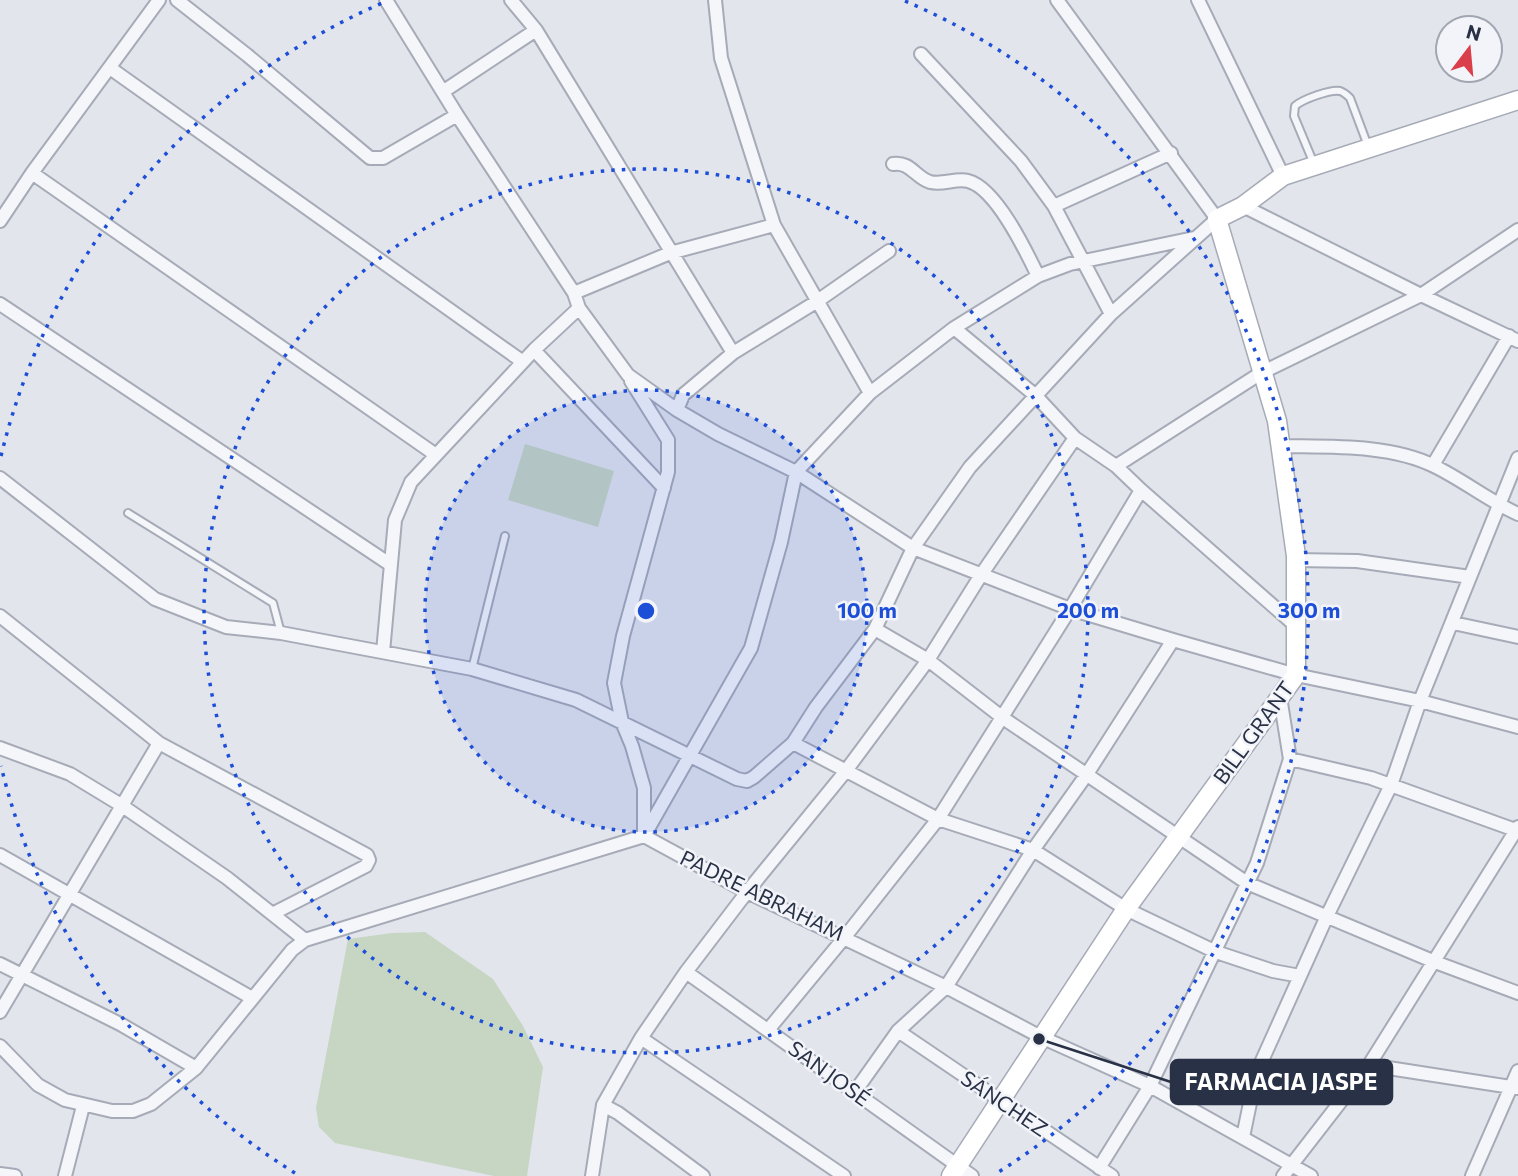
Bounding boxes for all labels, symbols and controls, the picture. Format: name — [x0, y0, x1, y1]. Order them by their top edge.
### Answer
north arrow — [1434, 14, 1504, 84]
text: N — [1464, 19, 1484, 45]
text: 100 m — [837, 597, 897, 622]
text: 200 m — [1057, 597, 1119, 622]
text: 300 m — [1278, 597, 1340, 622]
centre of rings — [634, 599, 658, 623]
street label: BILL GRANT — [1207, 676, 1298, 788]
street label: PADRE ABRAHAM — [676, 844, 849, 945]
street label: SAN JOSÉ — [784, 1035, 876, 1111]
callout: FARMACIA JASPE — [1171, 1060, 1392, 1104]
street label: SÁNCHEZ — [957, 1065, 1053, 1141]
text: FARMACIA JASPE — [1185, 1067, 1377, 1095]

